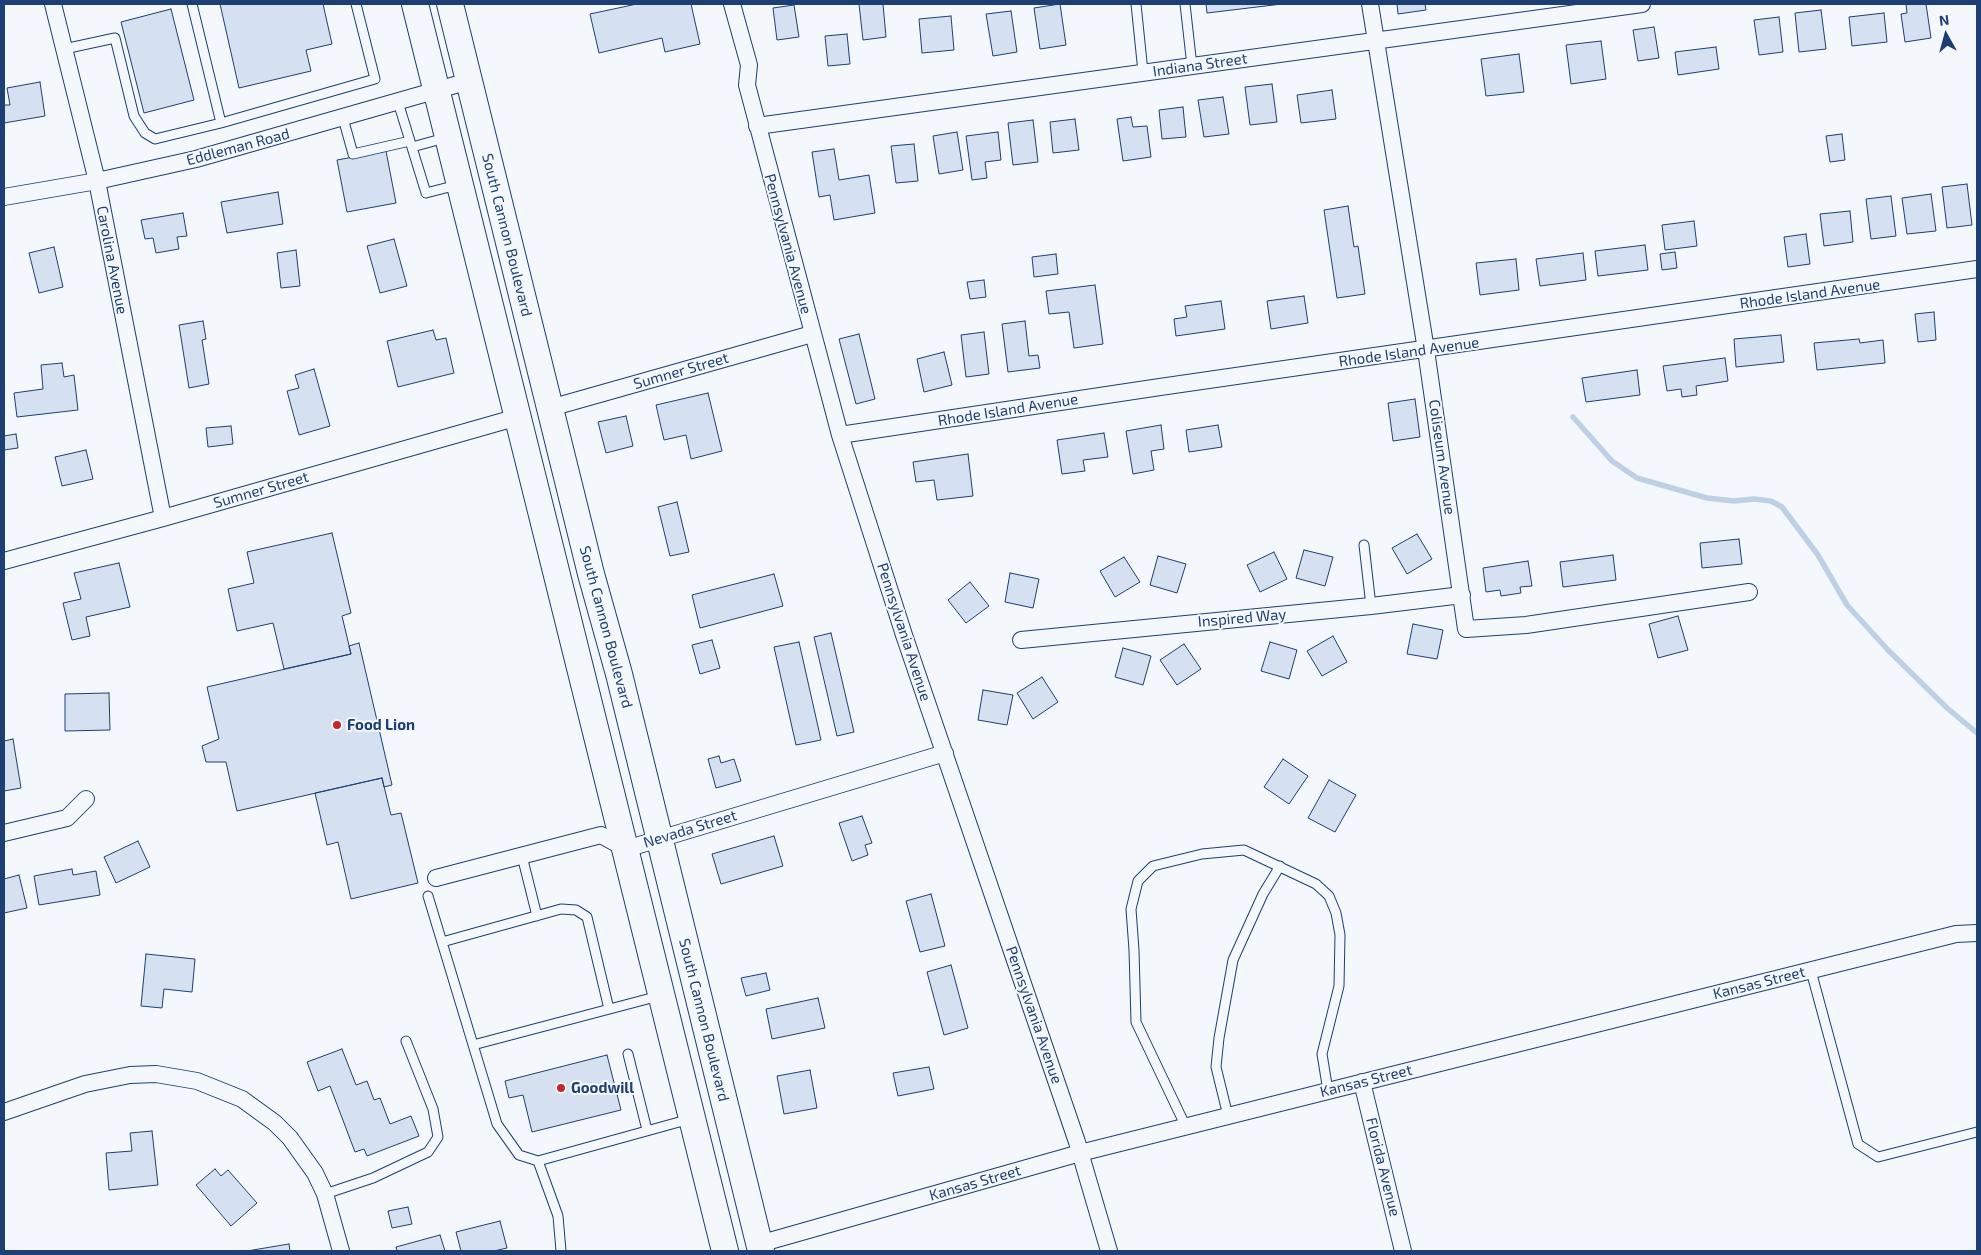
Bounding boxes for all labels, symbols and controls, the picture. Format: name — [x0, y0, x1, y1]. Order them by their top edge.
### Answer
north arrow — [1921, 10, 1971, 60]
text: N — [1938, 11, 1950, 29]
street label: Indiana Street — [1152, 49, 1248, 81]
street label: Eddleman Road — [184, 125, 292, 169]
street label: South Cannon Boulevard — [478, 152, 536, 318]
street label: Pennsylvania Avenue — [761, 172, 815, 316]
street label: Carolina Avenue — [93, 204, 131, 316]
street label: Rhode Island Avenue — [1739, 275, 1881, 313]
street label: Rhode Island Avenue — [1338, 333, 1480, 371]
street label: Sumner Street — [631, 349, 731, 393]
street label: Rhode Island Avenue — [937, 390, 1079, 430]
street label: Coliseum Avenue — [1425, 398, 1459, 516]
street label: Sumner Street — [211, 468, 311, 512]
street label: South Cannon Boulevard — [576, 544, 636, 710]
street label: Pennsylvania Avenue — [873, 561, 935, 703]
street label: Inspired Way — [1197, 605, 1287, 631]
place label: Food Lion — [347, 716, 415, 734]
marker: Food Lion — [331, 719, 343, 731]
street label: Nevada Street — [641, 806, 739, 852]
street label: South Cannon Boulevard — [675, 937, 733, 1103]
street label: Pennsylvania Avenue — [1002, 944, 1066, 1086]
street label: Kansas Street — [1711, 963, 1807, 1003]
street label: Kansas Street — [1318, 1061, 1414, 1101]
place label: Goodwill — [571, 1079, 634, 1097]
marker: Goodwill — [555, 1082, 567, 1094]
street label: Florida Avenue — [1362, 1116, 1404, 1218]
street label: Kansas Street — [927, 1161, 1023, 1205]

